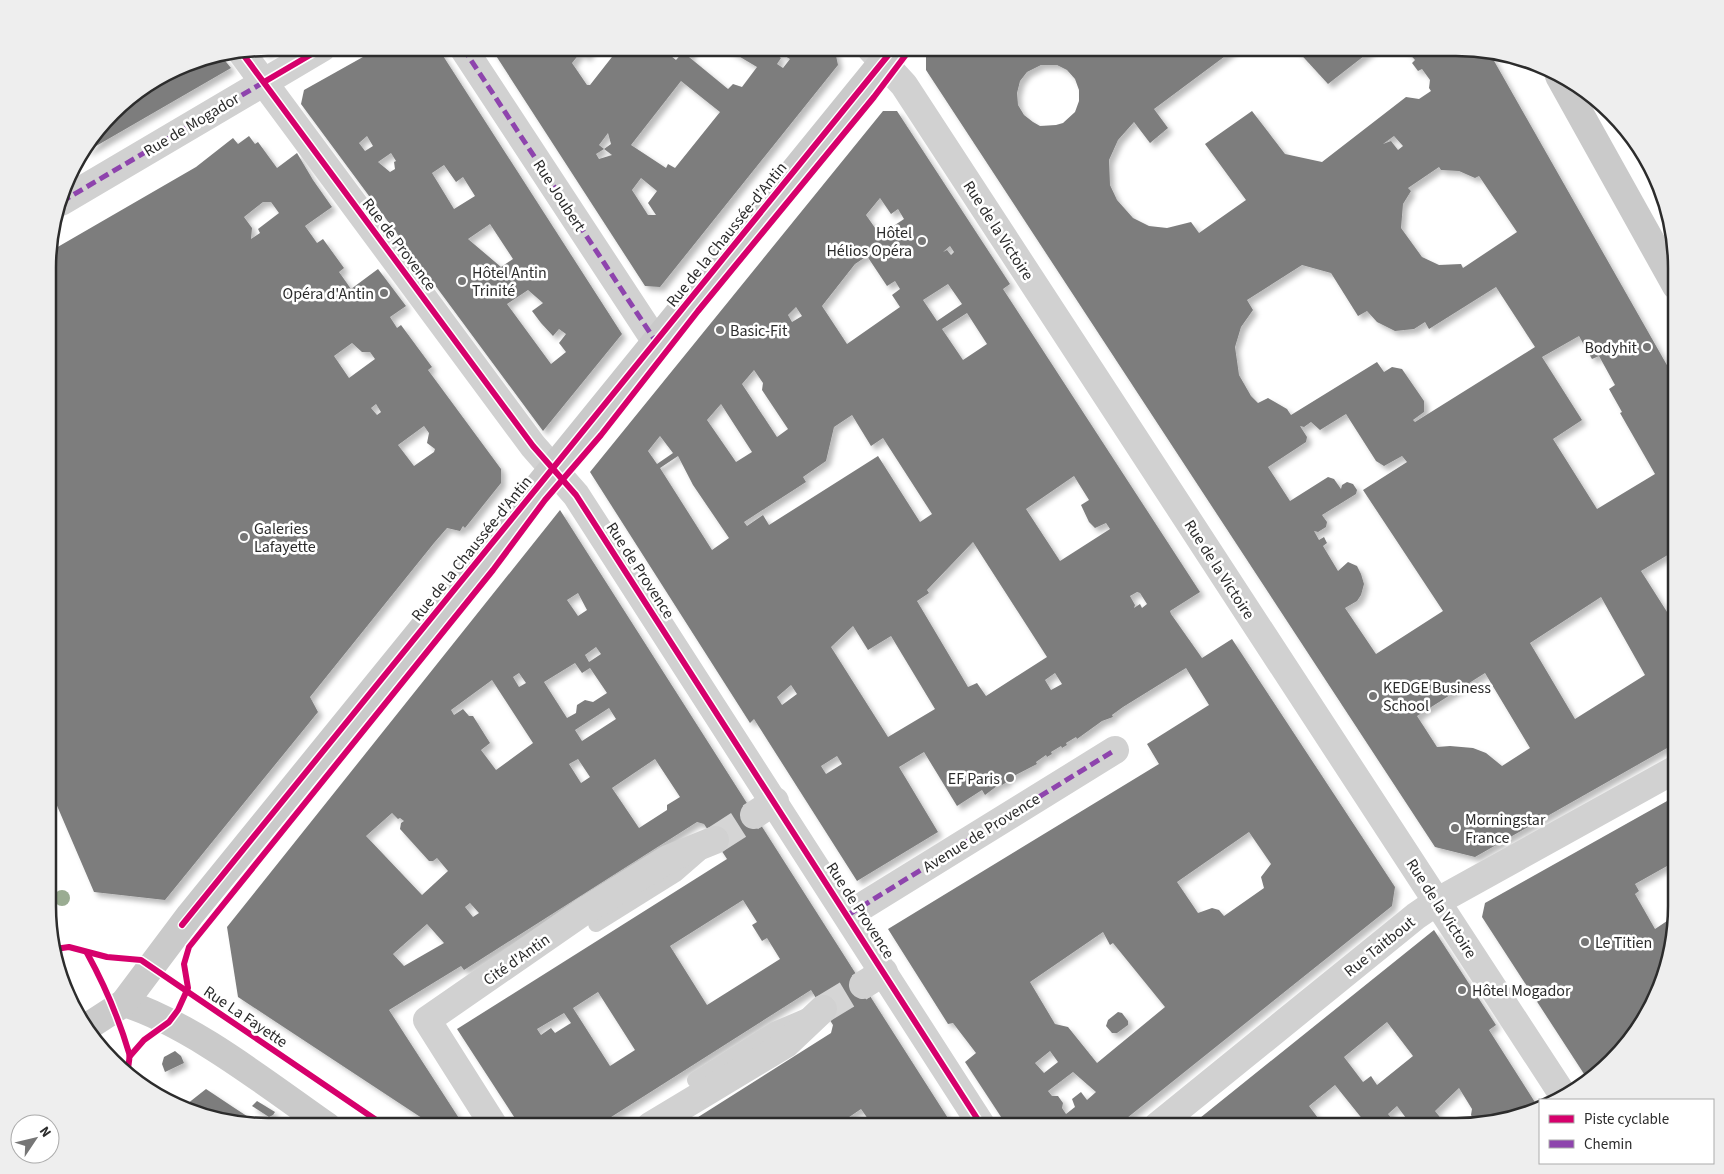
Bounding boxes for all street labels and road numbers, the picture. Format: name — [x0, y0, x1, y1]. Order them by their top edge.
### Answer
street label: Rue de Mogador — [139, 87, 244, 162]
street label: Rue Joubert — [528, 155, 591, 236]
street label: Rue de la Chaussée-d'Antin — [661, 157, 792, 312]
street label: Rue de la Victoire — [958, 176, 1039, 285]
street label: Rue de Provence — [357, 194, 441, 296]
street label: Rue de la Chaussée-d'Antin — [406, 471, 537, 626]
street label: Rue de la Victoire — [1179, 515, 1260, 624]
street label: Rue de Provence — [601, 518, 680, 623]
street label: Avenue de Provence — [919, 788, 1044, 878]
street label: Rue de la Victoire — [1401, 854, 1482, 963]
street label: Rue de Provence — [821, 858, 900, 963]
street label: Rue Taitbout — [1340, 911, 1420, 982]
street label: Cité d'Antin — [479, 929, 554, 991]
street label: Rue La Fayette — [199, 981, 292, 1053]

